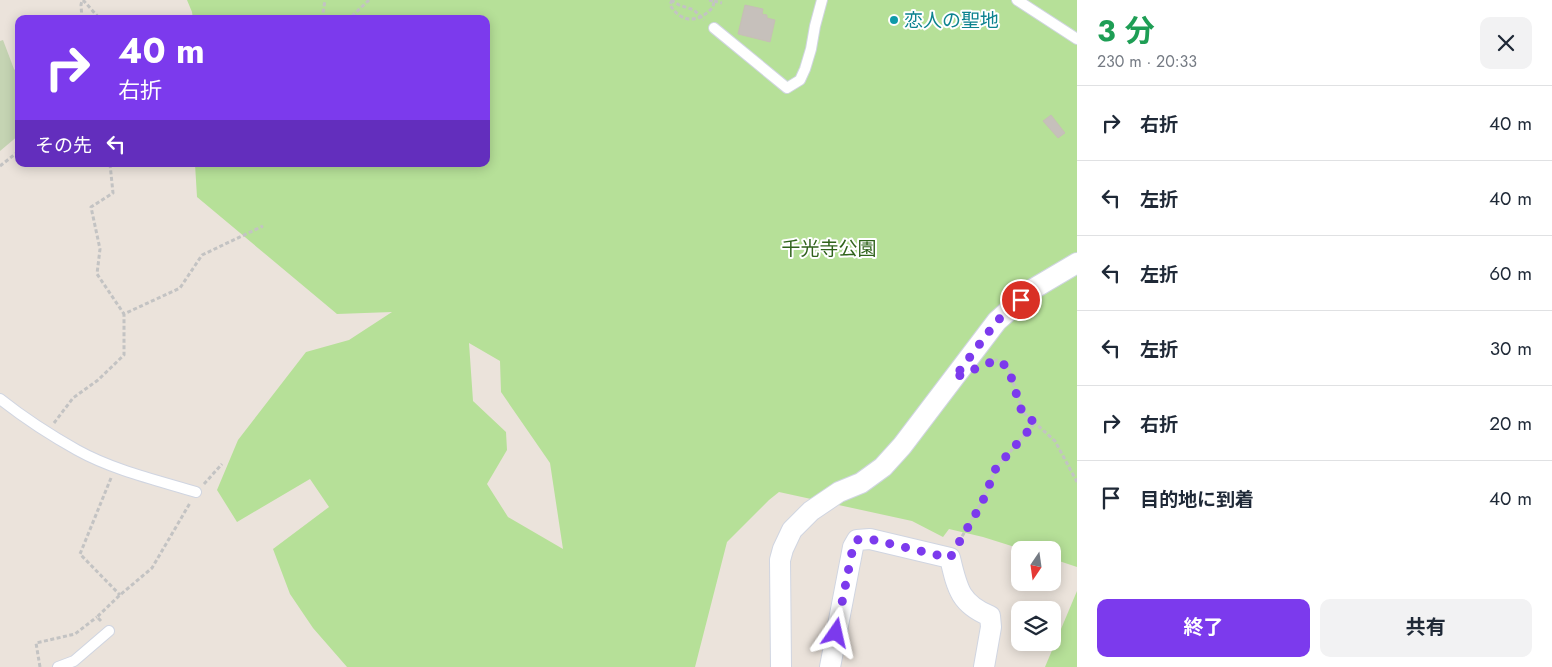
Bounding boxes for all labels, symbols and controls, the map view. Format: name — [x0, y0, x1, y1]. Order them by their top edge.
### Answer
place label: 恋人の聖地 — [904, 7, 999, 34]
text: 3 分 — [1097, 9, 1155, 52]
marker: 恋人の聖地 — [888, 14, 900, 26]
button: close — [1480, 17, 1532, 69]
text: 40 m — [118, 26, 205, 76]
icon: right — [35, 35, 100, 100]
text: 230 m · 20:33 — [1097, 50, 1197, 73]
text: 右折 — [118, 74, 162, 106]
icon: right — [1097, 109, 1125, 137]
text: 40 m — [1489, 110, 1532, 137]
text: 右折 — [1140, 111, 1178, 138]
icon: left — [102, 130, 130, 158]
text: その先 — [35, 132, 92, 159]
icon: left — [1097, 184, 1125, 212]
text: 40 m — [1489, 185, 1532, 212]
text: 左折 — [1140, 186, 1178, 213]
park label: 千光寺公園 — [781, 235, 877, 262]
icon: left — [1097, 259, 1125, 287]
text: 60 m — [1489, 260, 1532, 287]
text: 左折 — [1140, 261, 1178, 288]
pin — [1000, 279, 1042, 321]
icon: arrive — [1007, 286, 1035, 314]
icon: left — [1097, 334, 1125, 362]
text: 30 m — [1490, 335, 1532, 362]
text: 左折 — [1140, 336, 1178, 363]
icon: right — [1097, 409, 1125, 437]
text: 20 m — [1489, 410, 1532, 437]
text: 右折 — [1140, 411, 1178, 438]
icon: arrive — [1097, 484, 1125, 512]
text: 40 m — [1489, 485, 1532, 512]
text: 目的地に到着 — [1140, 486, 1254, 513]
north arrow — [1011, 541, 1061, 591]
map controls — [1011, 541, 1061, 651]
button: 終了 — [1097, 599, 1310, 657]
button: 共有 — [1320, 599, 1532, 657]
button: layers — [1011, 601, 1061, 651]
position arrow — [809, 606, 861, 658]

